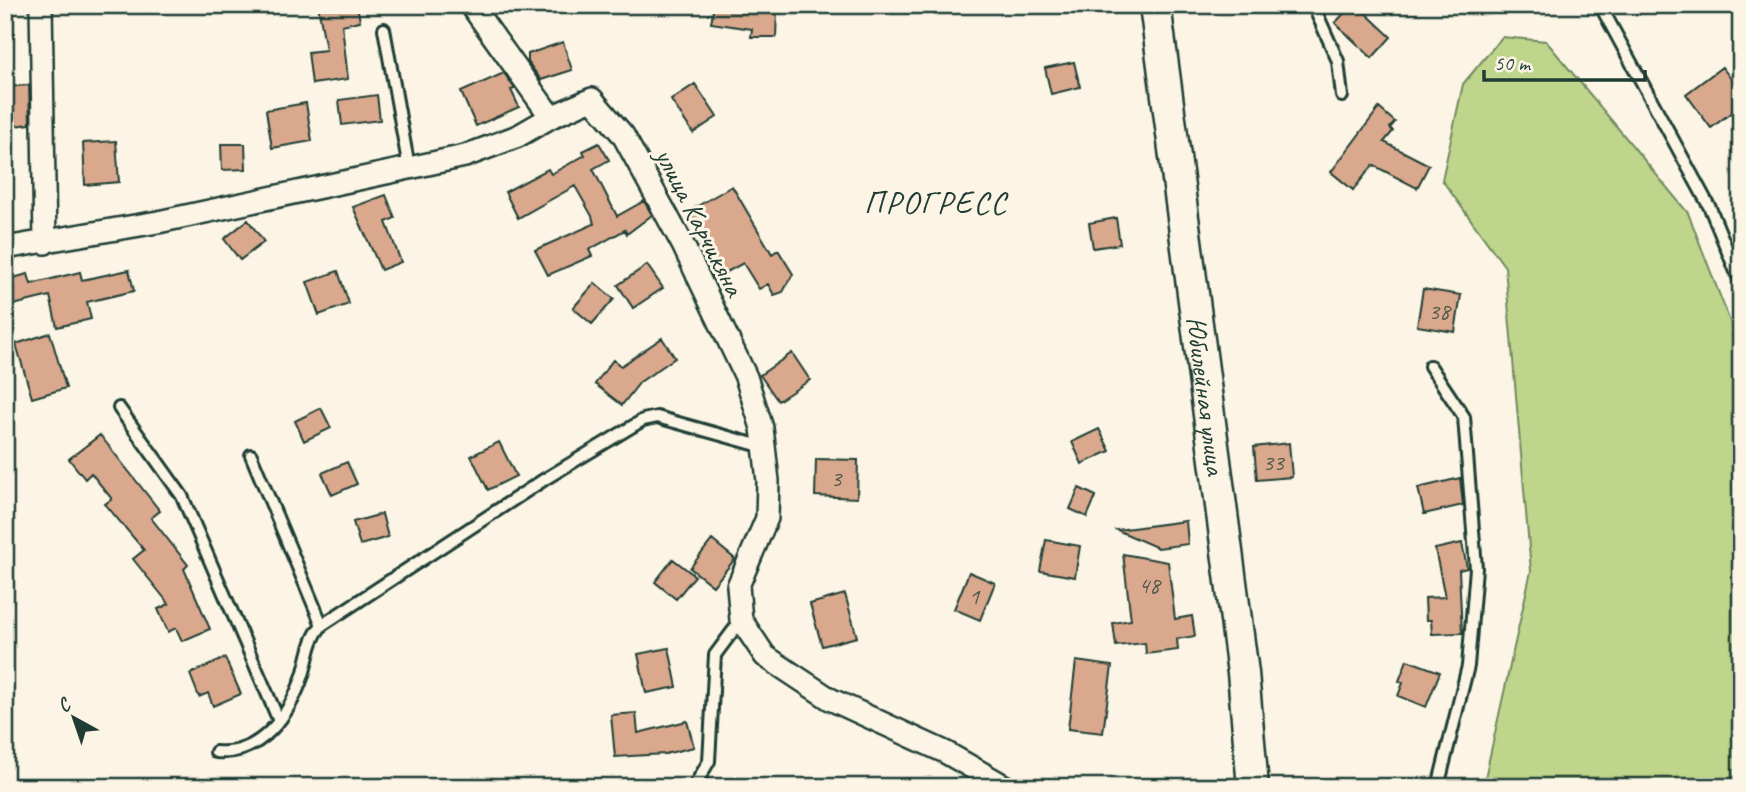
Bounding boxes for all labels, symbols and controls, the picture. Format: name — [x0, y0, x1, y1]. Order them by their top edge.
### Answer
scale bar — [1484, 38, 1644, 82]
text: 50 m — [1494, 50, 1532, 76]
street label: улица Карчикяна — [647, 140, 753, 303]
district label: ПРОГРЕСС — [864, 182, 1008, 223]
house number: 38 — [1428, 296, 1452, 326]
street label: Юбилейная улица — [1179, 314, 1234, 479]
house number: 33 — [1262, 447, 1286, 477]
house number: 3 — [831, 463, 844, 493]
house number: 48 — [1138, 570, 1162, 600]
house number: 1 — [969, 581, 981, 611]
north arrow — [38, 684, 108, 754]
text: С — [52, 692, 77, 718]

